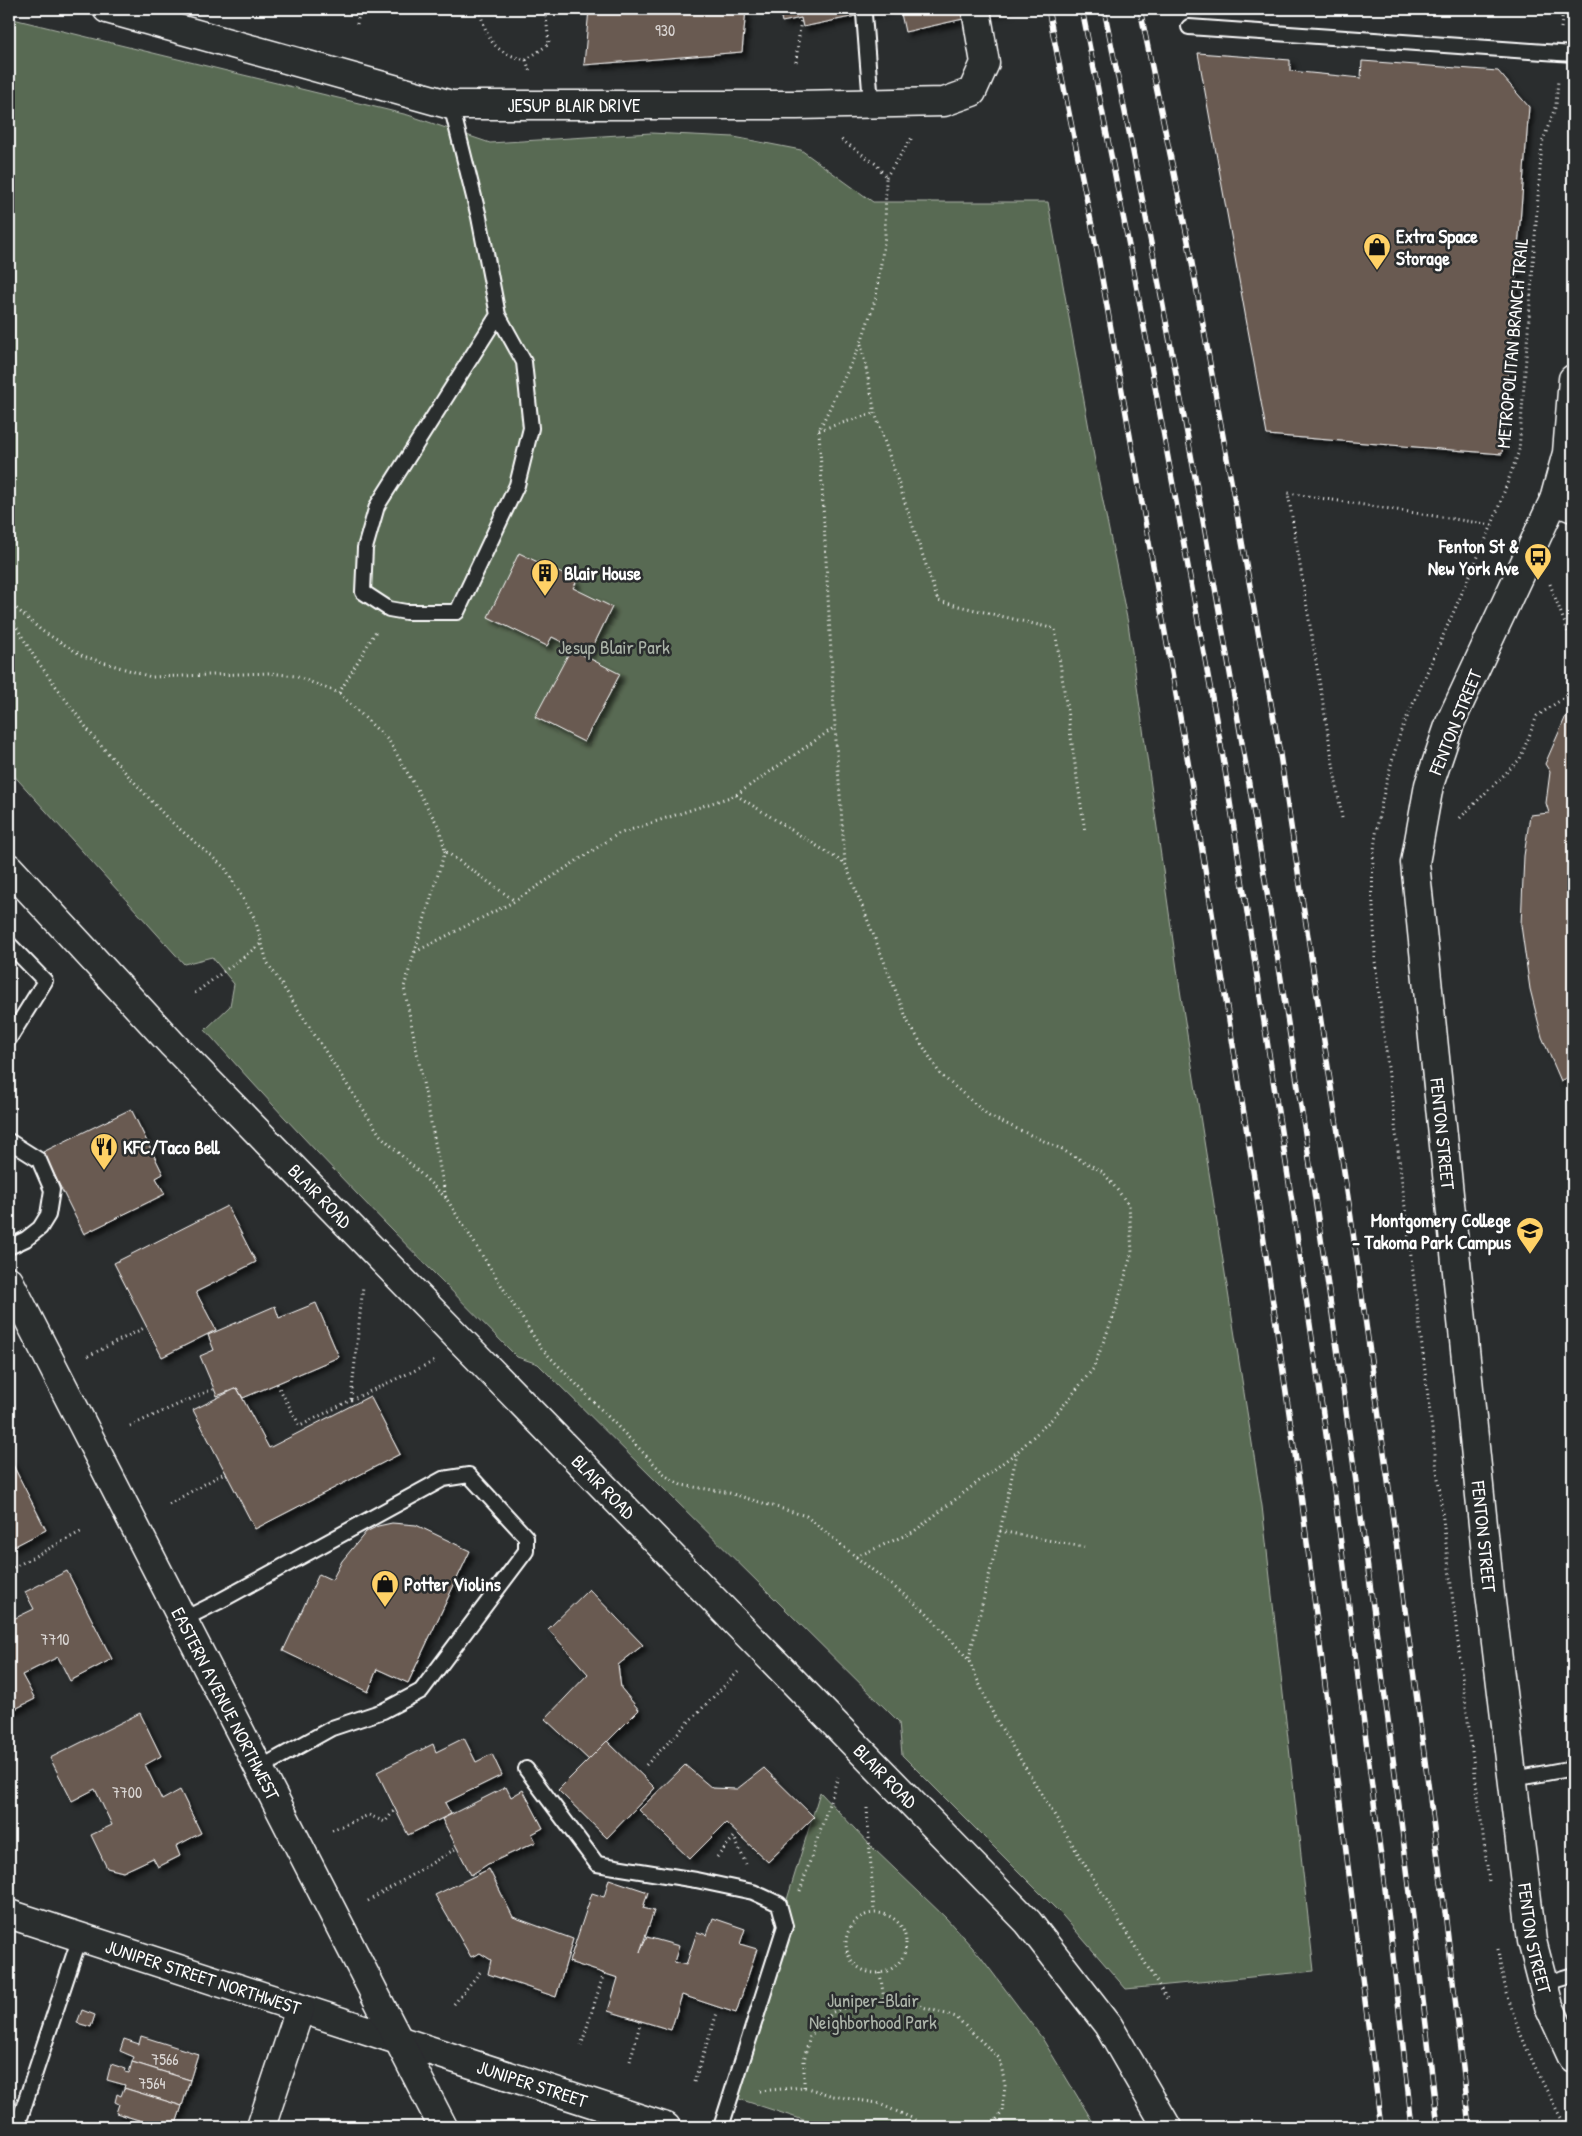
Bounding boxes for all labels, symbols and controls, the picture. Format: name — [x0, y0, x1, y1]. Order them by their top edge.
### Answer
house number: 930 — [655, 19, 675, 41]
street label: JESUP BLAIR DRIVE — [507, 92, 641, 118]
place label: Extra Space Storage — [1396, 223, 1478, 272]
shop icon: Extra Space Storage — [1362, 232, 1392, 271]
street label: METROPOLITAN BRANCH TRAIL — [1490, 237, 1534, 449]
place label: Fenton St & New York Ave — [1428, 533, 1519, 581]
bus stop icon: Fenton St & New York Ave — [1523, 542, 1553, 581]
building icon: Blair House — [530, 558, 560, 597]
place label: Blair House — [564, 560, 642, 586]
park label: Jesup Blair Park — [558, 634, 670, 660]
street label: FENTON STREET — [1422, 664, 1488, 779]
street label: FENTON STREET — [1424, 1076, 1462, 1192]
restaurant icon: KFC/Taco Bell — [89, 1132, 119, 1171]
place label: KFC/Taco Bell — [123, 1134, 220, 1160]
street label: BLAIR ROAD — [282, 1158, 358, 1234]
place label: Montgomery College - Takoma Park Campus — [1352, 1207, 1512, 1256]
school or university icon: Montgomery College - Takoma Park Campus — [1515, 1216, 1545, 1255]
street label: BLAIR ROAD — [566, 1449, 641, 1525]
street label: FENTON STREET — [1465, 1479, 1503, 1595]
shop icon: Potter Violins — [370, 1569, 400, 1608]
place label: Potter Violins — [404, 1571, 502, 1597]
street label: EASTERN AVENUE NORTHWEST — [166, 1603, 287, 1806]
house number: 7710 — [41, 1628, 69, 1650]
street label: BLAIR ROAD — [848, 1738, 923, 1814]
house number: 7700 — [112, 1781, 142, 1803]
street label: FENTON STREET — [1512, 1881, 1558, 1997]
street label: JUNIPER STREET NORTHWEST — [102, 1933, 305, 2021]
park label: Juniper-Blair Neighborhood Park — [809, 1987, 937, 2035]
house number: 7566 — [151, 2048, 179, 2070]
street label: JUNIPER STREET — [474, 2054, 592, 2114]
house number: 7564 — [138, 2072, 166, 2094]

